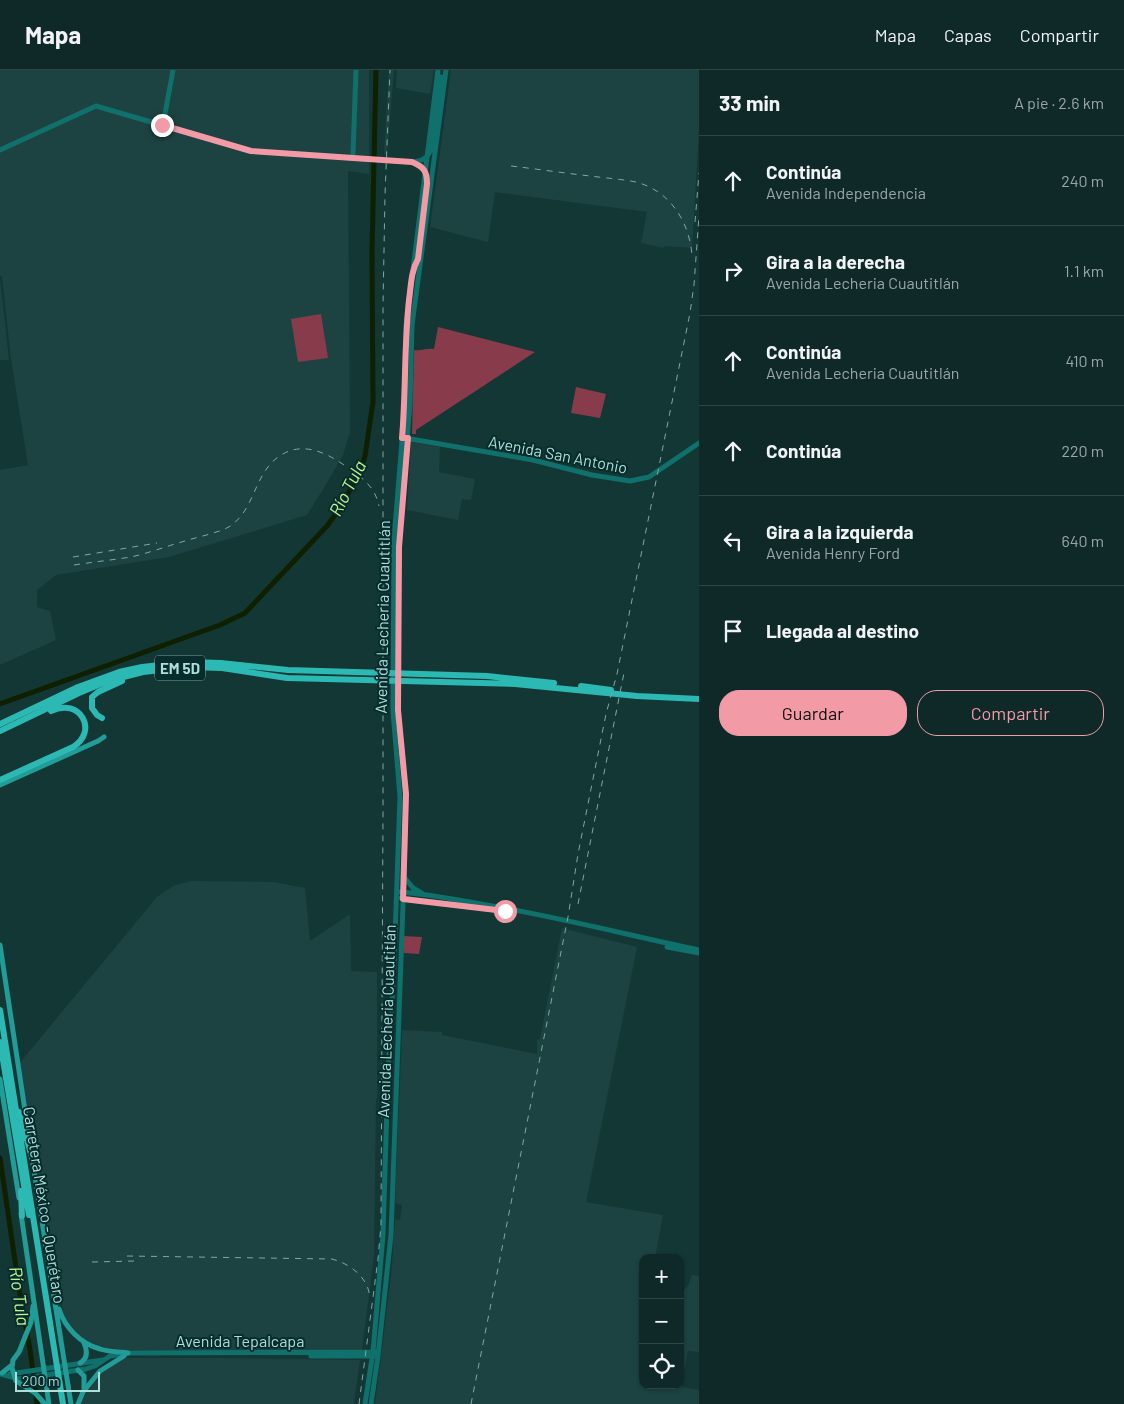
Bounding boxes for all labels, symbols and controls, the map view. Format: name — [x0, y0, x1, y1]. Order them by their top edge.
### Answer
text: Mapa — [25, 20, 81, 49]
text: Mapa — [875, 24, 916, 46]
text: Capas — [944, 24, 992, 46]
text: Compartir — [1020, 24, 1099, 46]
text: 33 min — [719, 90, 780, 115]
text: A pie · 2.6 km — [1014, 93, 1104, 112]
route end — [151, 114, 174, 137]
text: Continúa — [766, 160, 841, 183]
icon: ahead — [719, 167, 747, 195]
text: 240 m — [1061, 171, 1104, 190]
text: Avenida Independencia — [766, 183, 926, 202]
text: Gira a la derecha — [766, 250, 905, 273]
icon: right — [719, 257, 747, 285]
text: 1.1 km — [1064, 261, 1104, 280]
text: Avenida Lecheria Cuautitlán — [766, 273, 959, 292]
text: Continúa — [766, 340, 841, 363]
icon: ahead — [719, 347, 747, 375]
text: 410 m — [1066, 351, 1104, 370]
text: Avenida Lecheria Cuautitlán — [766, 363, 959, 382]
street label: Avenida San Antonio — [487, 431, 629, 477]
icon: ahead — [719, 437, 747, 465]
text: Continúa — [766, 439, 841, 462]
text: 220 m — [1061, 441, 1104, 460]
water label: Río Tula — [324, 457, 370, 519]
street label: Avenida Lecheria Cuautitlán — [371, 520, 393, 714]
text: Gira a la izquierda — [766, 520, 914, 543]
icon: left — [719, 527, 747, 555]
text: 640 m — [1061, 531, 1104, 550]
text: Avenida Henry Ford — [766, 543, 900, 562]
icon: arrive — [719, 617, 747, 645]
text: Llegada al destino — [766, 619, 919, 642]
road number: EM 5D — [155, 656, 205, 680]
button: Guardar — [719, 690, 907, 736]
button: Compartir — [917, 690, 1104, 736]
route start — [494, 900, 517, 923]
street label: Avenida Lecheria Cuautitlán — [373, 924, 399, 1118]
street label: Carretera México - Querétaro — [20, 1105, 70, 1305]
map controls — [639, 1254, 684, 1389]
button: + — [639, 1254, 684, 1299]
water label: Río Tula — [5, 1265, 35, 1327]
button: − — [639, 1299, 684, 1344]
street label: Avenida Tepalcapa — [176, 1331, 304, 1350]
button: locate — [639, 1344, 684, 1389]
scale bar — [15, 1369, 100, 1392]
text: 200 m — [22, 1372, 60, 1389]

